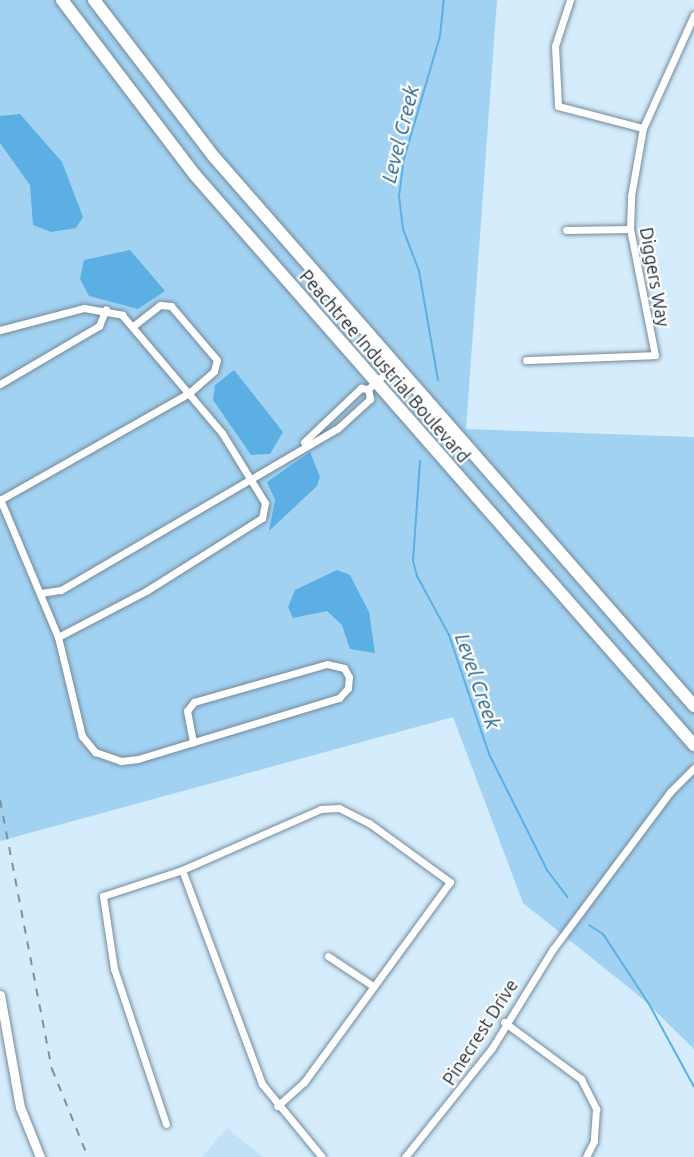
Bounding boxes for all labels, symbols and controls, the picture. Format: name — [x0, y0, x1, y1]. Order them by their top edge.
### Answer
water label: Level Creek — [376, 83, 424, 185]
street label: Diggers Way — [636, 226, 674, 328]
street label: Peachtree Industrial Boulevard — [295, 265, 475, 467]
water label: Level Creek — [450, 630, 506, 732]
street label: Pinecrest Drive — [438, 975, 522, 1089]

